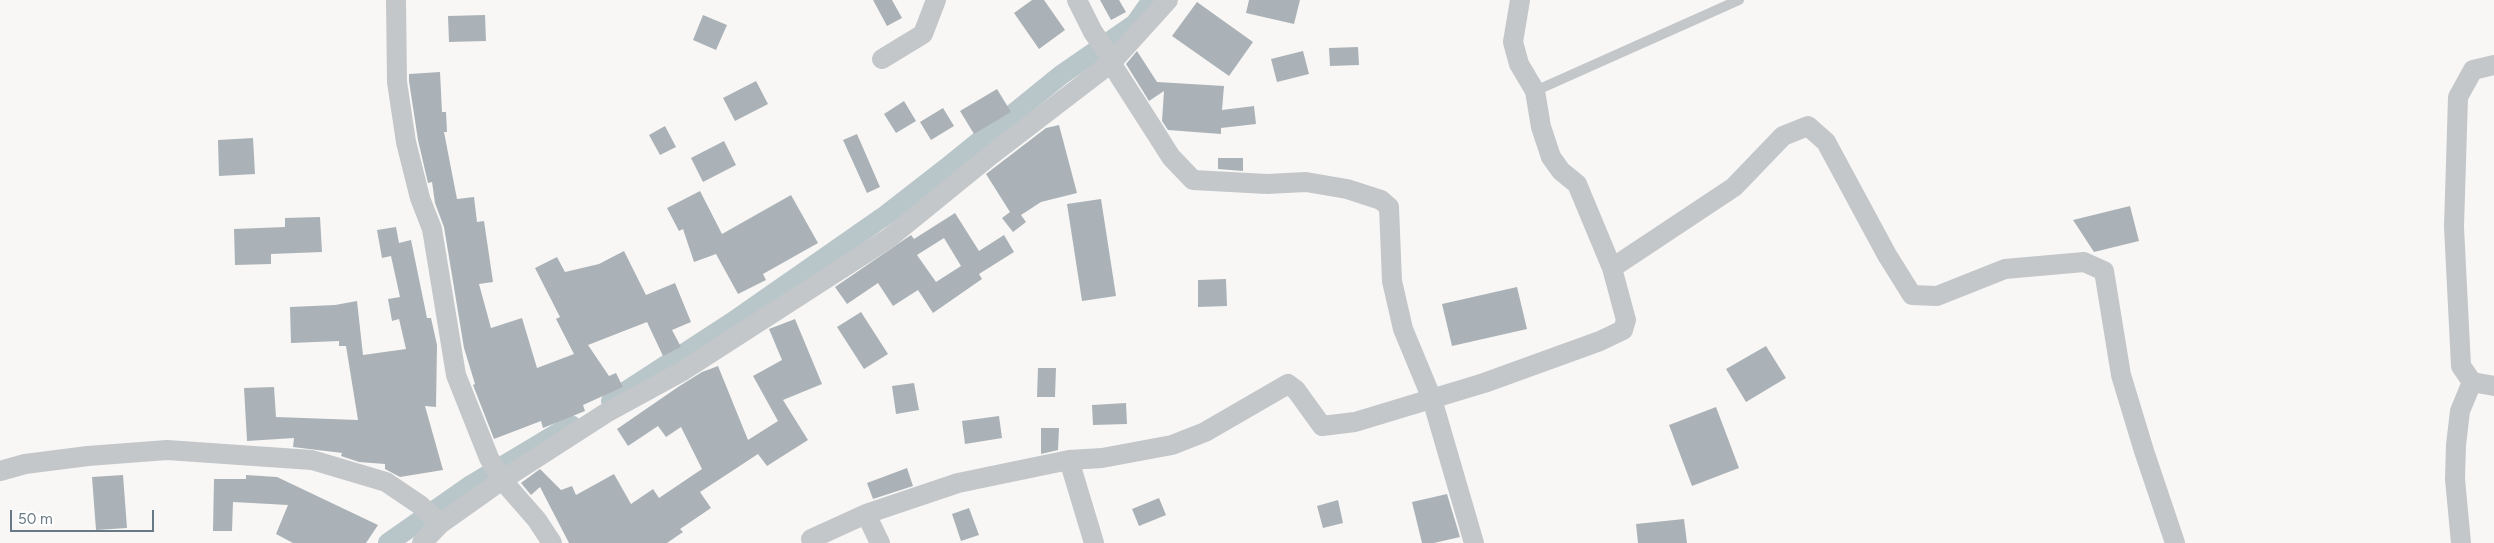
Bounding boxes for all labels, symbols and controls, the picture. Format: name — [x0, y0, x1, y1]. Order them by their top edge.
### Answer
scale bar — [12, 500, 156, 532]
text: 50 m — [18, 510, 53, 528]

